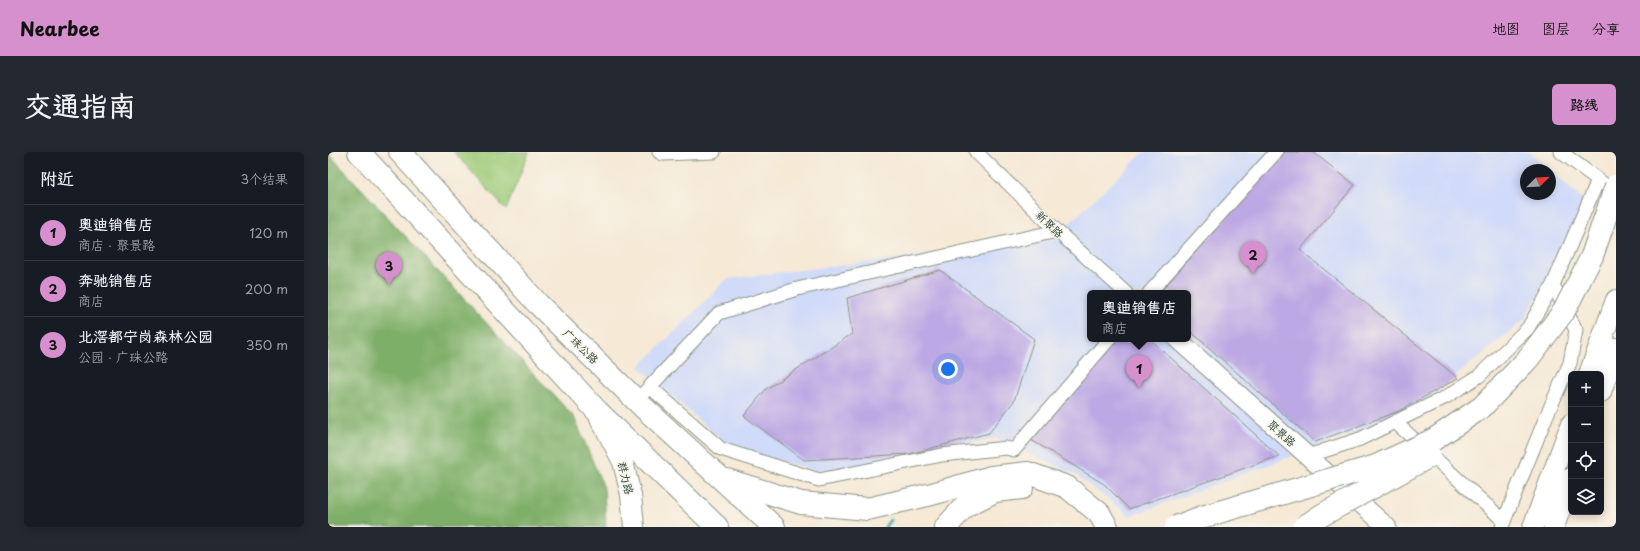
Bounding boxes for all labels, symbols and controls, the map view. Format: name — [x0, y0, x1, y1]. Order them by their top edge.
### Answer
text: Nearbee — [20, 14, 100, 42]
text: 地图 — [1492, 18, 1520, 39]
text: 图层 — [1542, 18, 1570, 39]
text: 分享 — [1592, 18, 1620, 39]
text: 交通指南 — [24, 83, 136, 126]
button: 路线 — [1552, 84, 1616, 125]
north arrow — [1520, 164, 1556, 200]
text: 附近 — [40, 165, 74, 191]
text: 3个结果 — [240, 169, 288, 188]
street label: 新聚路 — [1032, 206, 1068, 242]
text: 奥迪销售店 — [78, 212, 153, 235]
text: 1 — [50, 223, 56, 242]
text: 120 m — [249, 223, 288, 242]
text: 商店 · 聚景路 — [78, 235, 155, 254]
pin: 2 — [1240, 241, 1266, 274]
pin: 3 — [376, 252, 402, 285]
text: 奔驰销售店 — [78, 268, 153, 291]
text: 2 — [48, 279, 58, 298]
text: 200 m — [245, 279, 288, 298]
popup — [1087, 290, 1191, 342]
text: 商店 — [78, 291, 104, 310]
text: 奥迪销售店 — [1101, 295, 1177, 318]
text: 商店 — [1101, 318, 1128, 337]
text: 北滘都宁岗森林公园 — [78, 324, 213, 347]
street label: 广珠公路 — [559, 325, 603, 367]
text: 3 — [49, 335, 57, 354]
text: 350 m — [246, 335, 288, 354]
text: 公园 · 广珠公路 — [78, 347, 168, 366]
pin: 1 — [1126, 355, 1152, 388]
your location — [938, 359, 958, 379]
map controls — [1568, 371, 1604, 515]
button: + — [1568, 371, 1604, 407]
button: − — [1568, 407, 1604, 443]
street label: 聚景路 — [1264, 416, 1300, 450]
button: locate — [1568, 443, 1604, 479]
street label: 群力路 — [614, 460, 638, 496]
button: layers — [1568, 479, 1604, 515]

